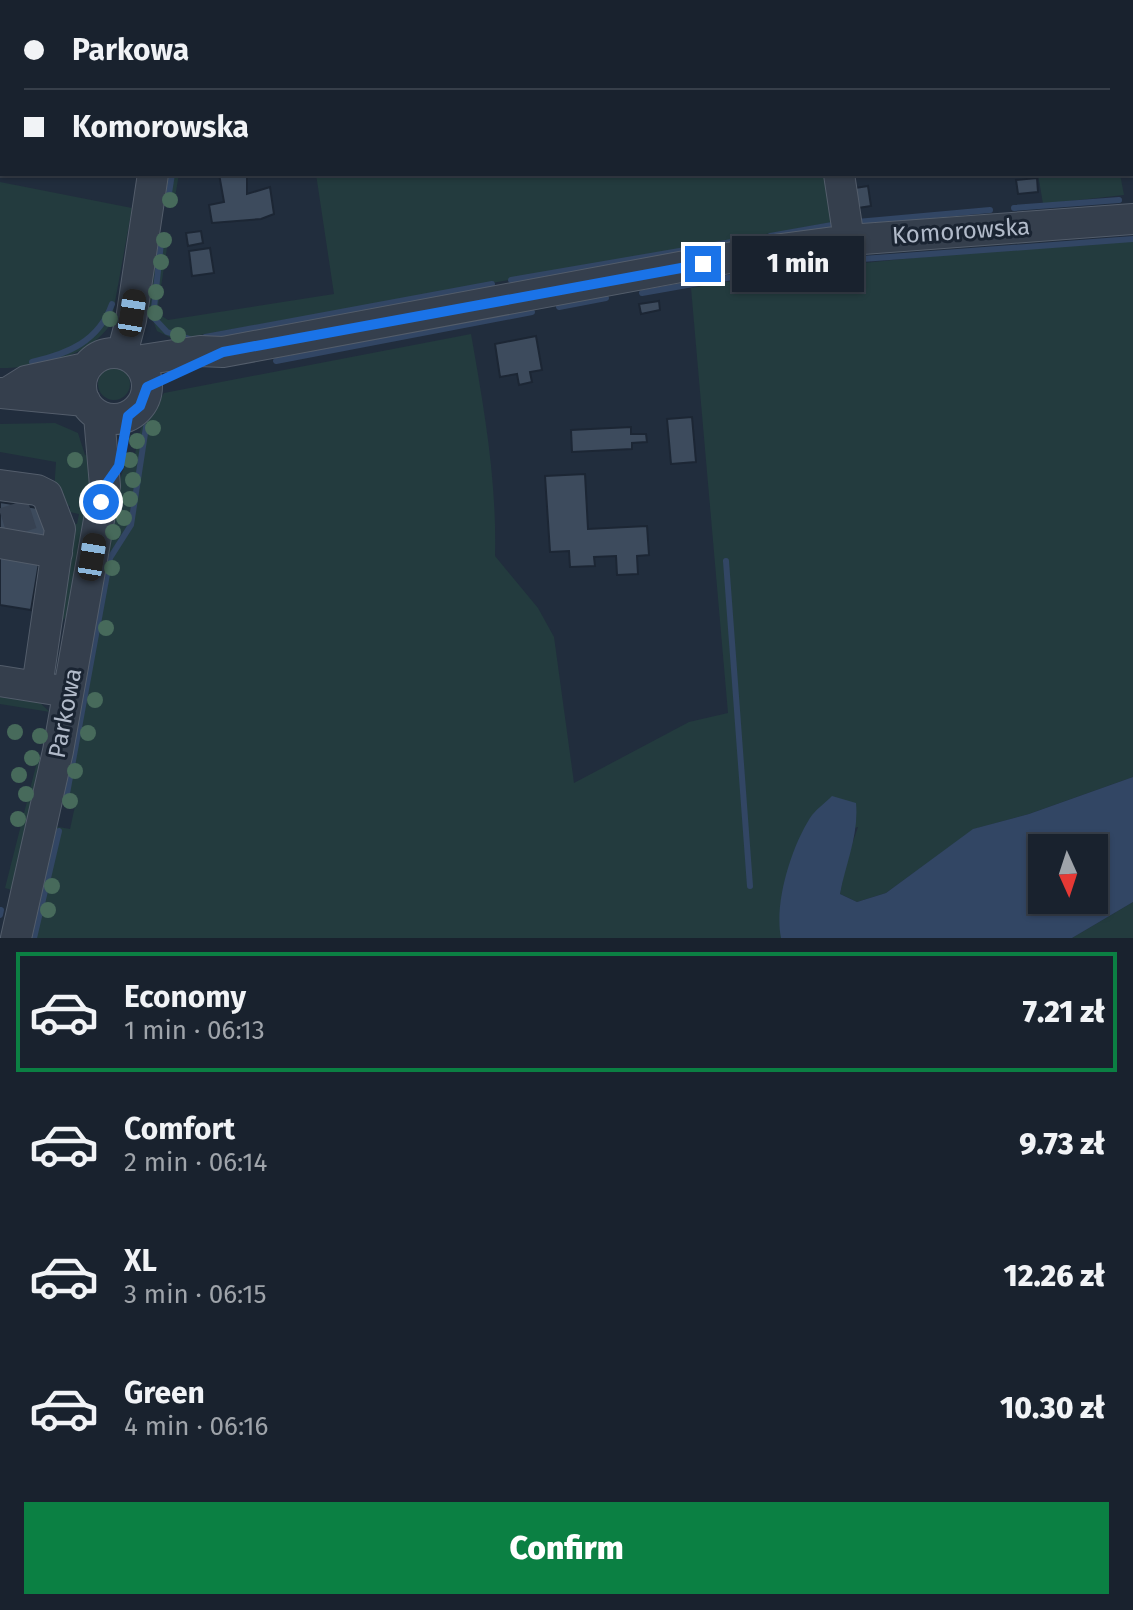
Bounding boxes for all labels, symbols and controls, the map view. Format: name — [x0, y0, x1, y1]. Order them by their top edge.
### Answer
text: Parkowa — [72, 32, 189, 68]
text: Komorowska — [72, 109, 249, 145]
street label: Komorowska — [891, 212, 1031, 250]
callout: 1 min — [731, 236, 863, 292]
route end — [685, 246, 721, 282]
text: 1 min — [767, 248, 829, 279]
car — [116, 287, 148, 339]
route start — [83, 484, 119, 520]
car — [76, 531, 108, 583]
street label: Parkowa — [43, 666, 87, 760]
north arrow — [1028, 834, 1108, 914]
map controls — [1028, 834, 1108, 914]
icon: car — [28, 976, 100, 1048]
text: Economy — [124, 979, 246, 1015]
text: 7.21 zł — [1023, 994, 1105, 1030]
text: 1 min · 06:13 — [124, 1015, 265, 1046]
icon: car — [28, 1108, 100, 1180]
text: Comfort — [124, 1111, 235, 1147]
text: 9.73 zł — [1019, 1126, 1105, 1162]
text: 2 min · 06:14 — [124, 1147, 267, 1178]
icon: car — [28, 1240, 100, 1312]
text: XL — [124, 1243, 157, 1279]
text: 12.26 zł — [1004, 1258, 1105, 1294]
text: 3 min · 06:15 — [124, 1279, 267, 1310]
icon: car — [28, 1372, 100, 1444]
text: Green — [124, 1375, 205, 1411]
text: 10.30 zł — [1000, 1390, 1105, 1426]
text: 4 min · 06:16 — [124, 1411, 268, 1442]
button: Confirm — [24, 1502, 1109, 1594]

